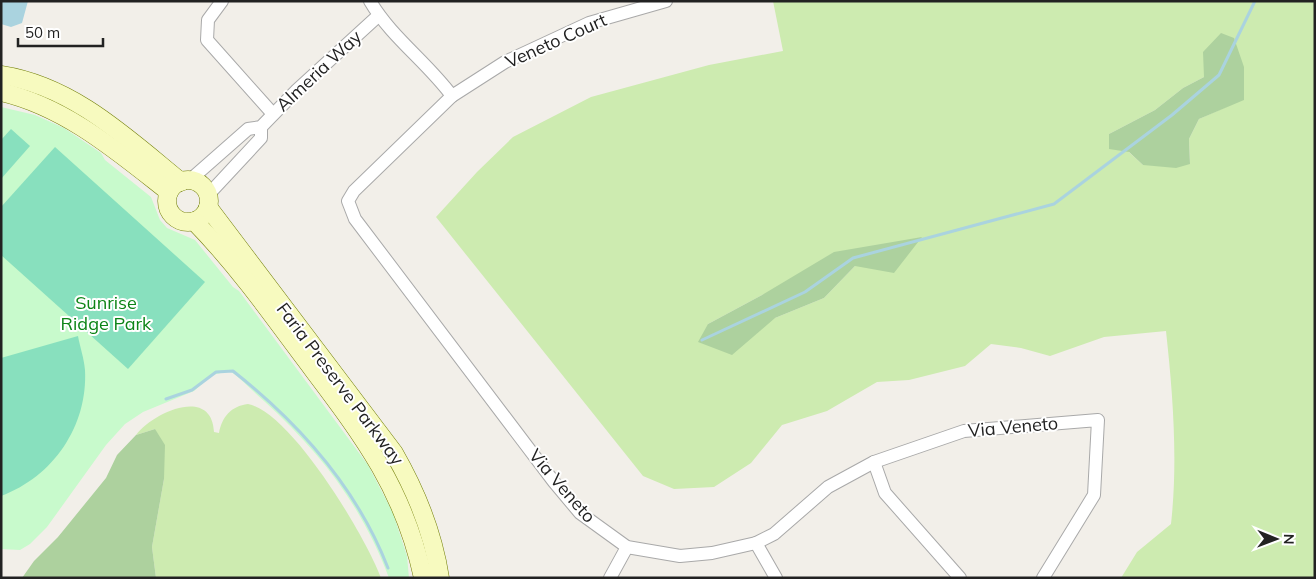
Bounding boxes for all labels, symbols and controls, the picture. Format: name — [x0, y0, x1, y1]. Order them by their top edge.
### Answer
street label: Veneto Court — [502, 8, 610, 73]
scale bar — [18, 15, 102, 47]
text: 50 m — [25, 23, 60, 42]
street label: Almeria Way — [271, 25, 367, 116]
park label: Sunrise Ridge Park — [61, 291, 152, 335]
street label: Faria Preserve Parkway — [272, 298, 409, 470]
street label: Via Veneto — [967, 411, 1059, 442]
street label: Via Veneto — [524, 444, 601, 527]
north arrow — [1251, 514, 1301, 564]
text: N — [1280, 534, 1298, 545]

